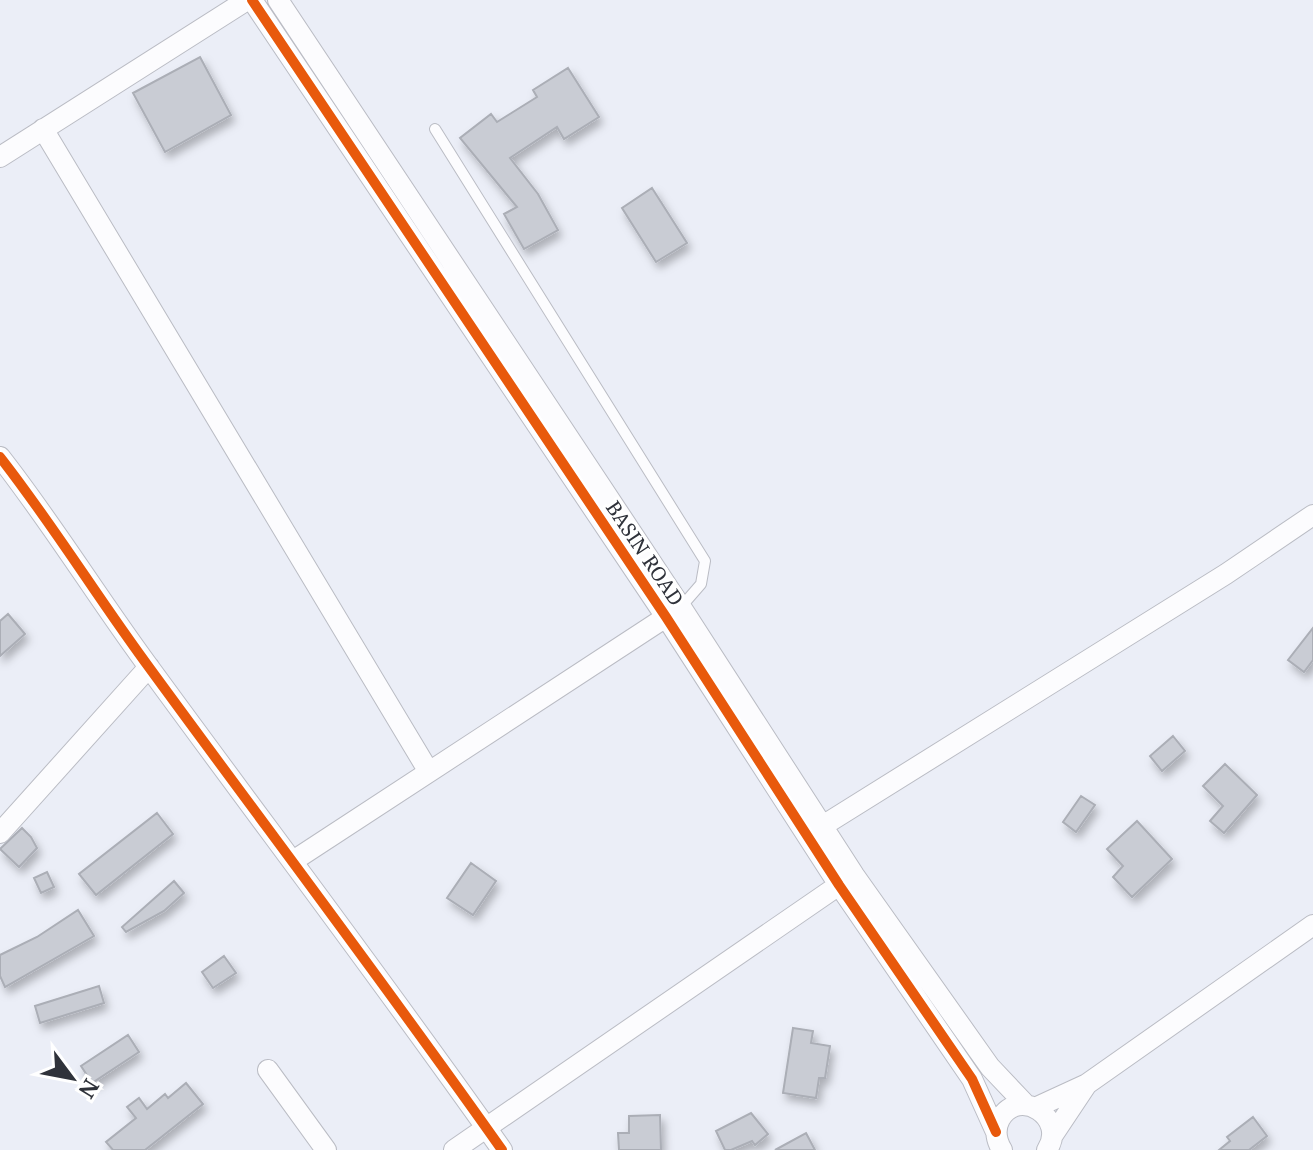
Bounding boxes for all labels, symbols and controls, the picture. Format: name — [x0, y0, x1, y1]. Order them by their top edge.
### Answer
street label: BASIN ROAD — [600, 495, 690, 611]
north arrow — [32, 1038, 112, 1118]
text: N — [72, 1074, 107, 1104]

